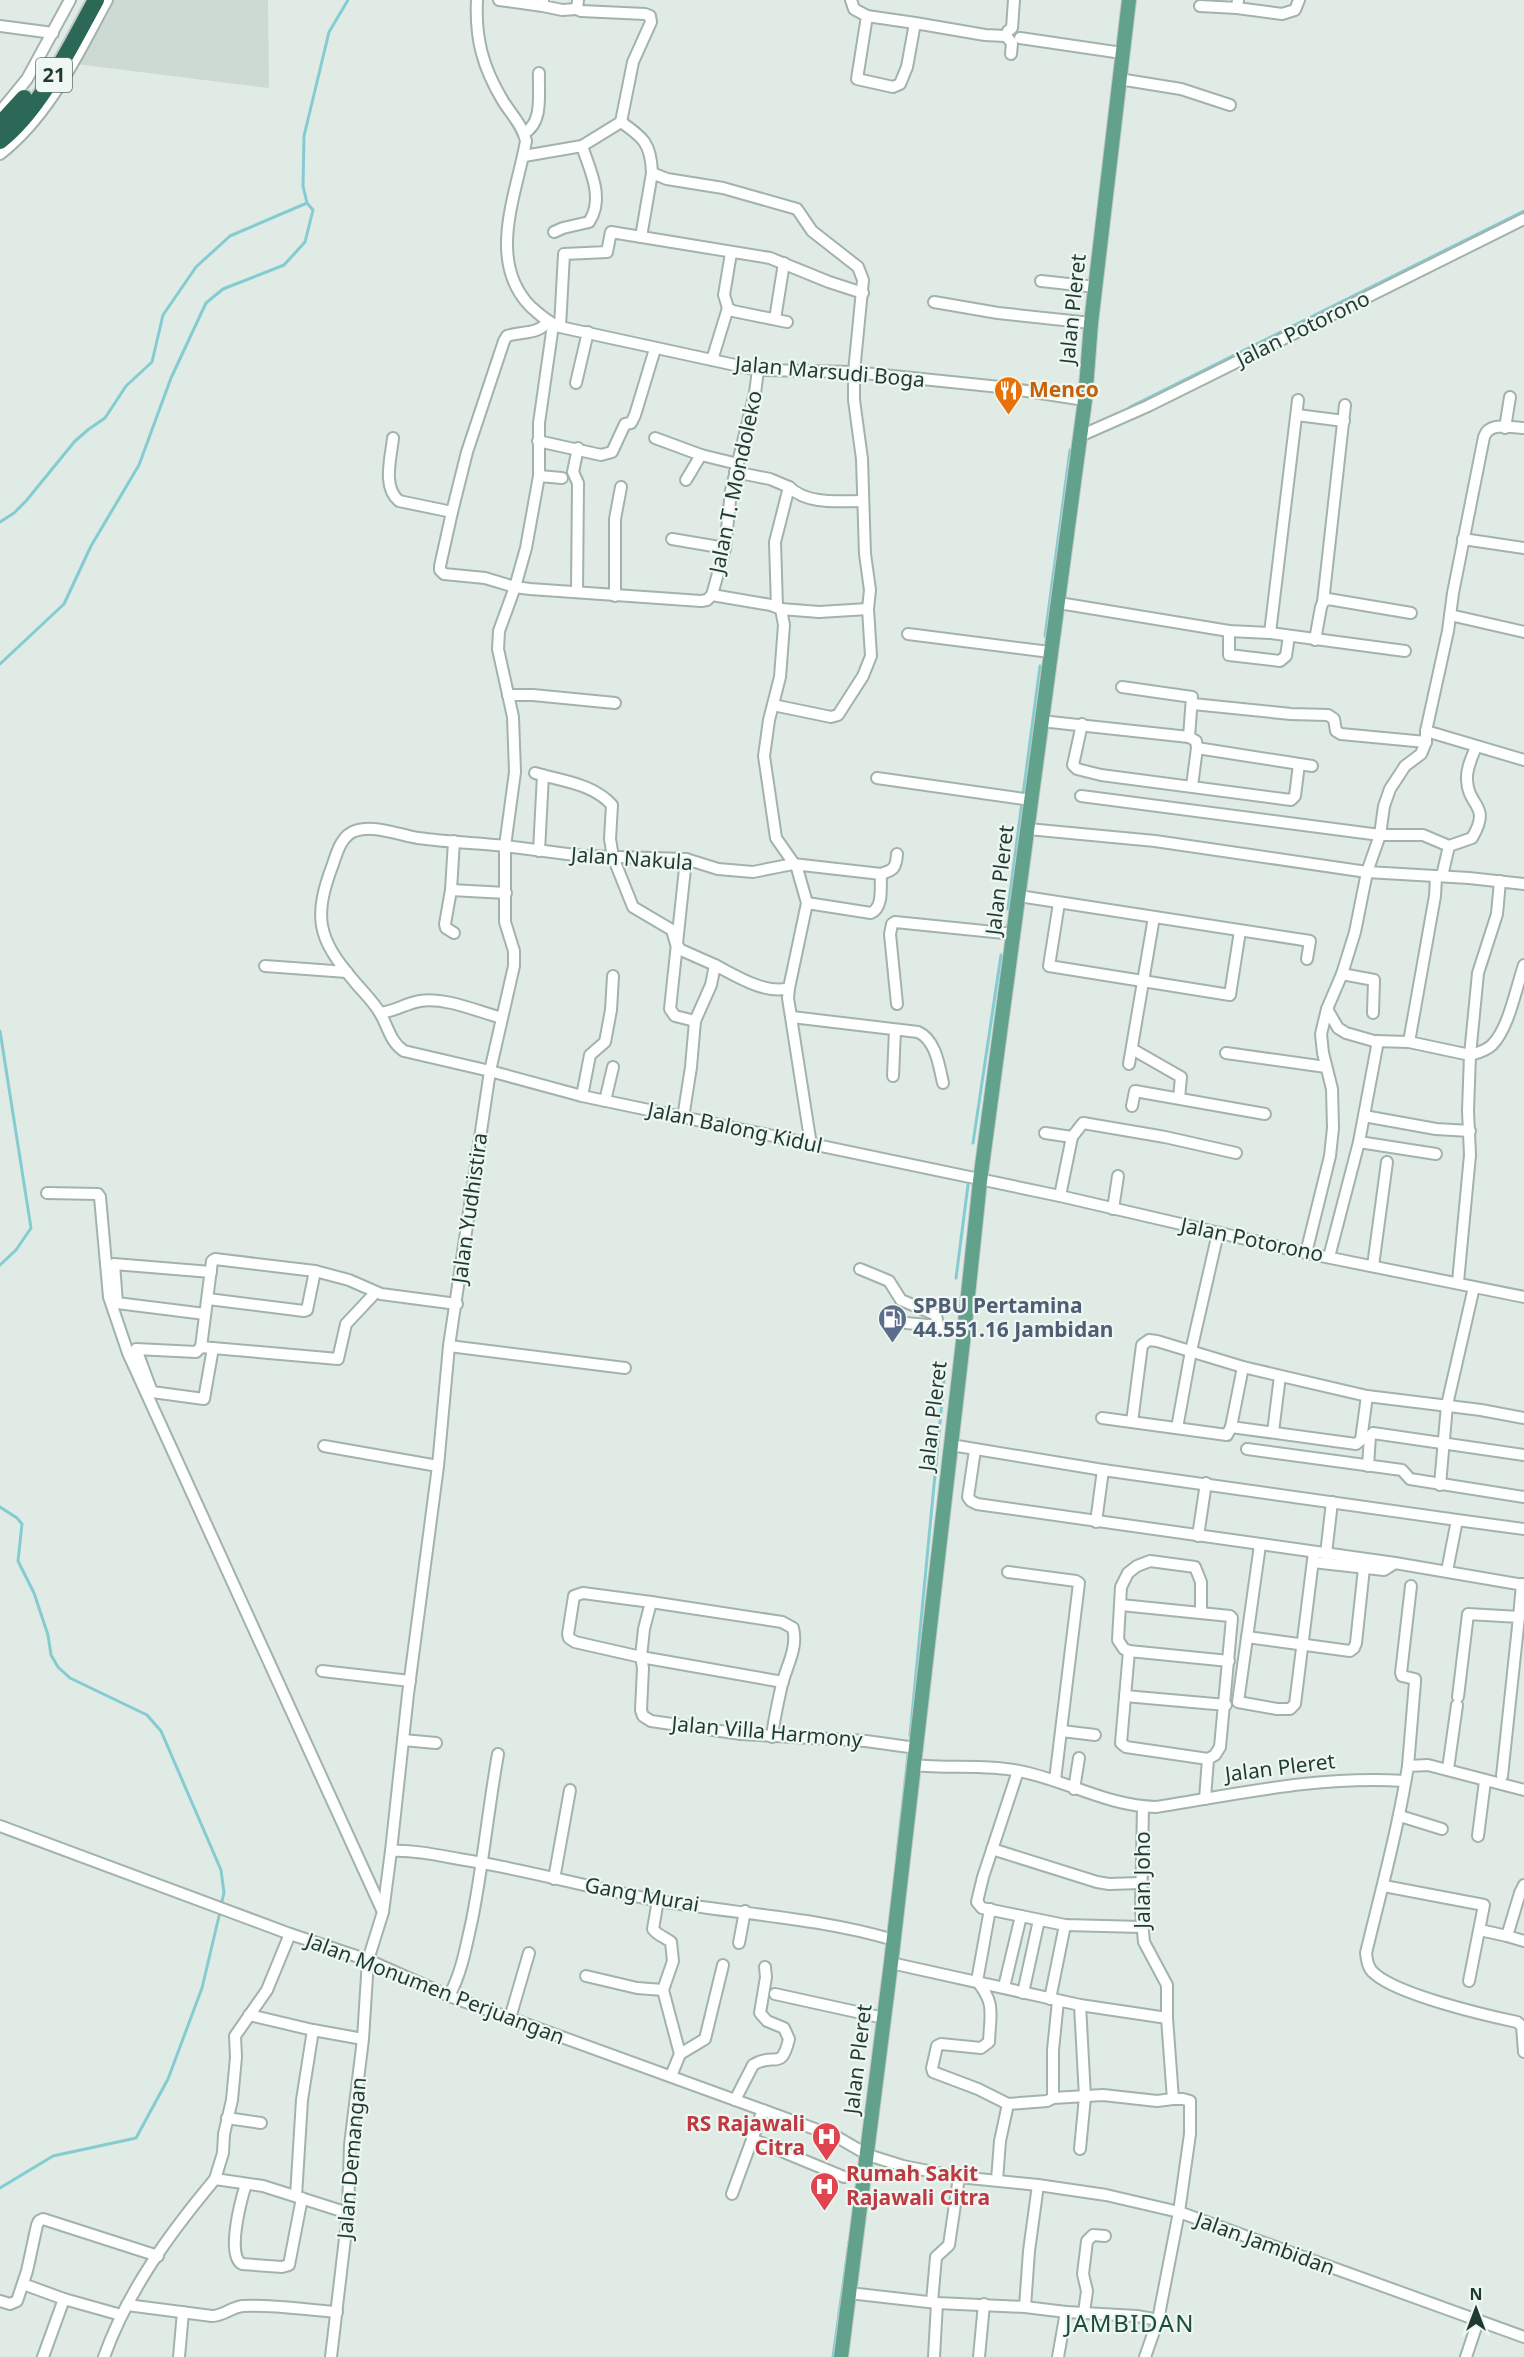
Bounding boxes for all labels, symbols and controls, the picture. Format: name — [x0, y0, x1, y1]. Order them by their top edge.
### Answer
road number: 21 — [36, 58, 72, 92]
street label: Jalan Pleret — [1052, 252, 1092, 367]
street label: Jalan Potorono — [1229, 284, 1374, 373]
street label: Jalan Marsudi Boga — [732, 349, 926, 393]
restaurant icon: Menco — [992, 374, 1024, 416]
place label: Menco — [1029, 375, 1099, 403]
street label: Jalan T. Mondoleko — [702, 388, 768, 578]
street label: Jalan Pleret — [978, 823, 1020, 939]
street label: Jalan Nakula — [568, 840, 694, 876]
street label: Jalan Balong Kidul — [643, 1094, 825, 1159]
street label: Jalan Yudhistira — [444, 1131, 493, 1287]
street label: Jalan Potorono — [1176, 1210, 1326, 1268]
place label: SPBU Pertamina 44.551.16 Jambidan — [913, 1291, 1113, 1343]
fuel station icon: SPBU Pertamina 44.551.16 Jambidan — [876, 1302, 908, 1344]
street label: Jalan Pleret — [911, 1359, 953, 1475]
street label: Jalan Villa Harmony — [669, 1709, 864, 1753]
street label: Jalan Pleret — [1221, 1746, 1337, 1788]
street label: Jalan Joho — [1128, 1831, 1156, 1931]
street label: Gang Murai — [583, 1870, 702, 1918]
street label: Jalan Monumen Perjuangan — [300, 1925, 569, 2050]
street label: Jalan Pleret — [836, 2002, 878, 2118]
street label: Jalan Demangan — [330, 2076, 372, 2242]
place label: RS Rajawali Citra — [686, 2109, 805, 2161]
hospital icon: RS Rajawali Citra — [810, 2120, 842, 2162]
place label: Rumah Sakit Rajawali Citra — [846, 2159, 990, 2211]
hospital icon: Rumah Sakit Rajawali Citra — [809, 2170, 841, 2212]
street label: Jalan Jambidan — [1190, 2204, 1339, 2281]
north arrow — [1446, 2279, 1506, 2339]
text: N — [1469, 2283, 1483, 2305]
district label: JAMBIDAN — [1063, 2306, 1195, 2339]

